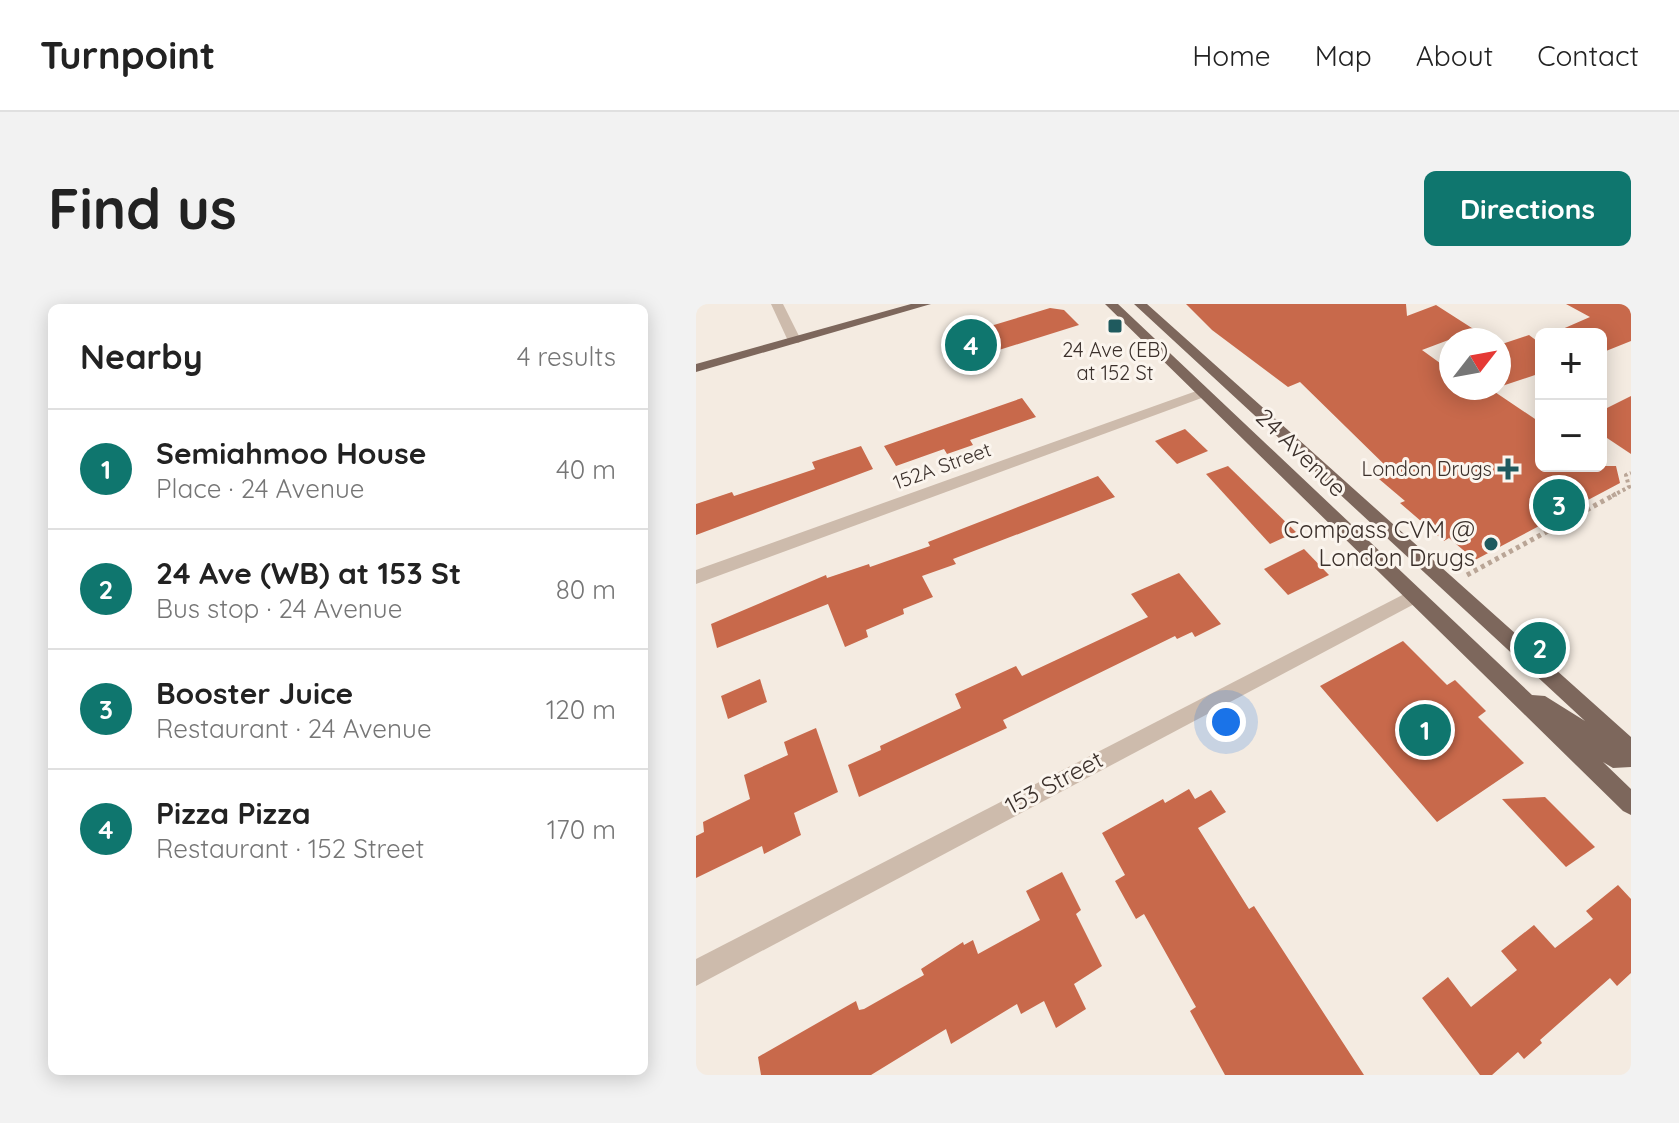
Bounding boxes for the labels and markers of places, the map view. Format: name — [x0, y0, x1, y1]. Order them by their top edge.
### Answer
pin: 4 — [945, 315, 997, 375]
marker: 24 Ave (EB) at 152 St — [1106, 317, 1124, 335]
place label: 24 Ave (EB) at 152 St — [1062, 337, 1168, 385]
place label: London Drugs — [1362, 456, 1492, 481]
marker: London Drugs — [1499, 460, 1517, 478]
pin: 3 — [1533, 475, 1585, 535]
place label: Compass CVM @ London Drugs — [1283, 514, 1475, 572]
marker: Compass CVM @ London Drugs — [1482, 535, 1500, 553]
pin: 2 — [1514, 618, 1566, 678]
pin: 1 — [1399, 700, 1451, 760]

